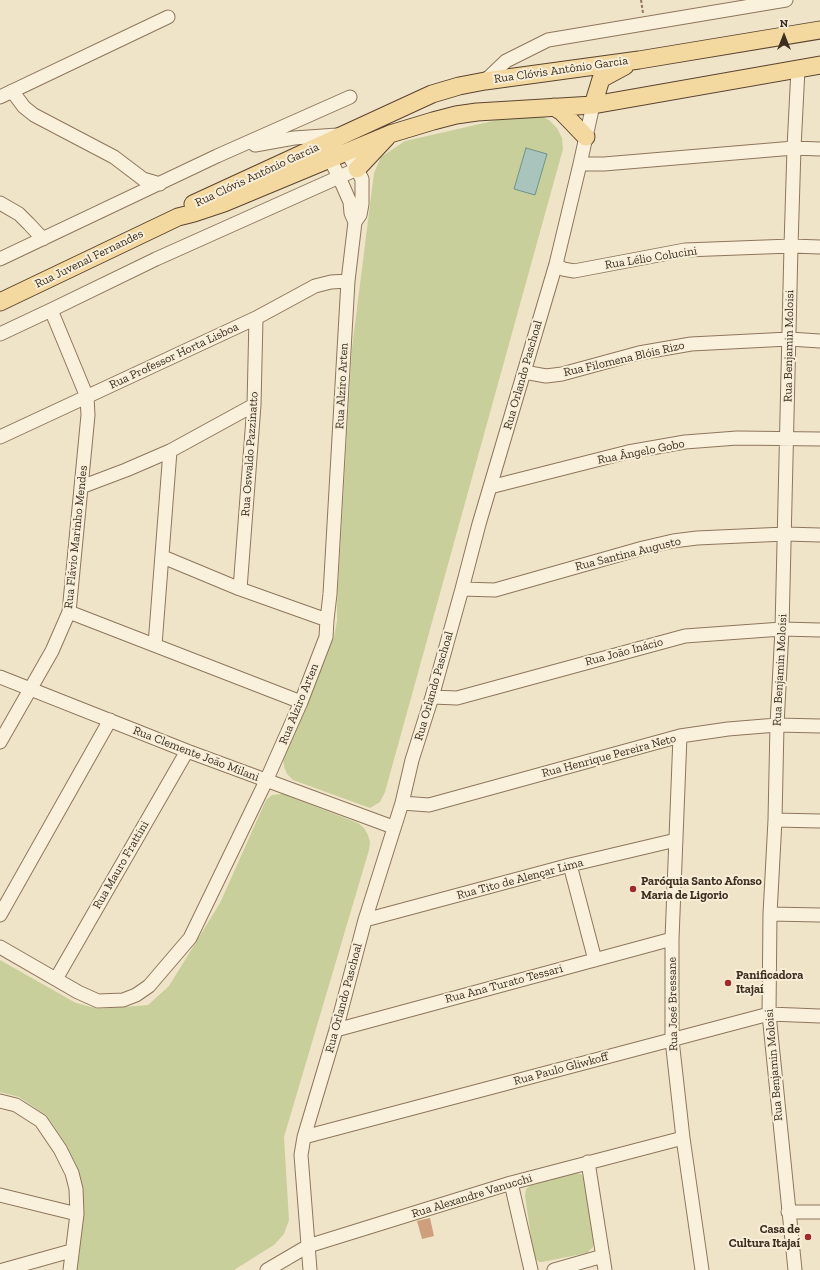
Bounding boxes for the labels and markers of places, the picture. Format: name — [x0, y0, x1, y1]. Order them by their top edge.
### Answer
place label: Paróquia Santo Afonso Maria de Ligorio — [641, 875, 762, 903]
marker: Paróquia Santo Afonso Maria de Ligorio — [628, 884, 638, 894]
place label: Panificadora Itajaí — [736, 969, 803, 997]
marker: Panificadora Itajaí — [723, 978, 733, 988]
place label: Casa de Cultura Itajaí — [729, 1223, 800, 1251]
marker: Casa de Cultura Itajaí — [803, 1232, 813, 1242]

